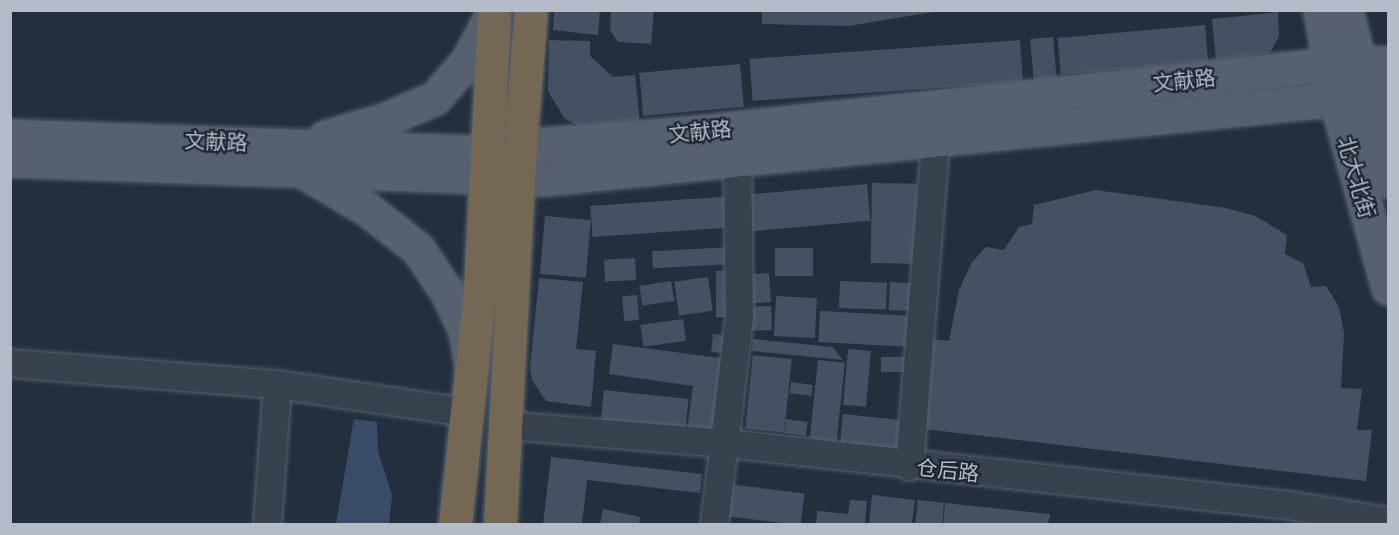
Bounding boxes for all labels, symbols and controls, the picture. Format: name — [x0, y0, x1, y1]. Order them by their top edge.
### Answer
street label: 文献路 — [1151, 64, 1217, 96]
street label: 文献路 — [667, 115, 733, 147]
street label: 文献路 — [184, 127, 248, 155]
street label: 北大北街 — [1333, 133, 1381, 221]
street label: 仓后路 — [915, 454, 981, 486]

